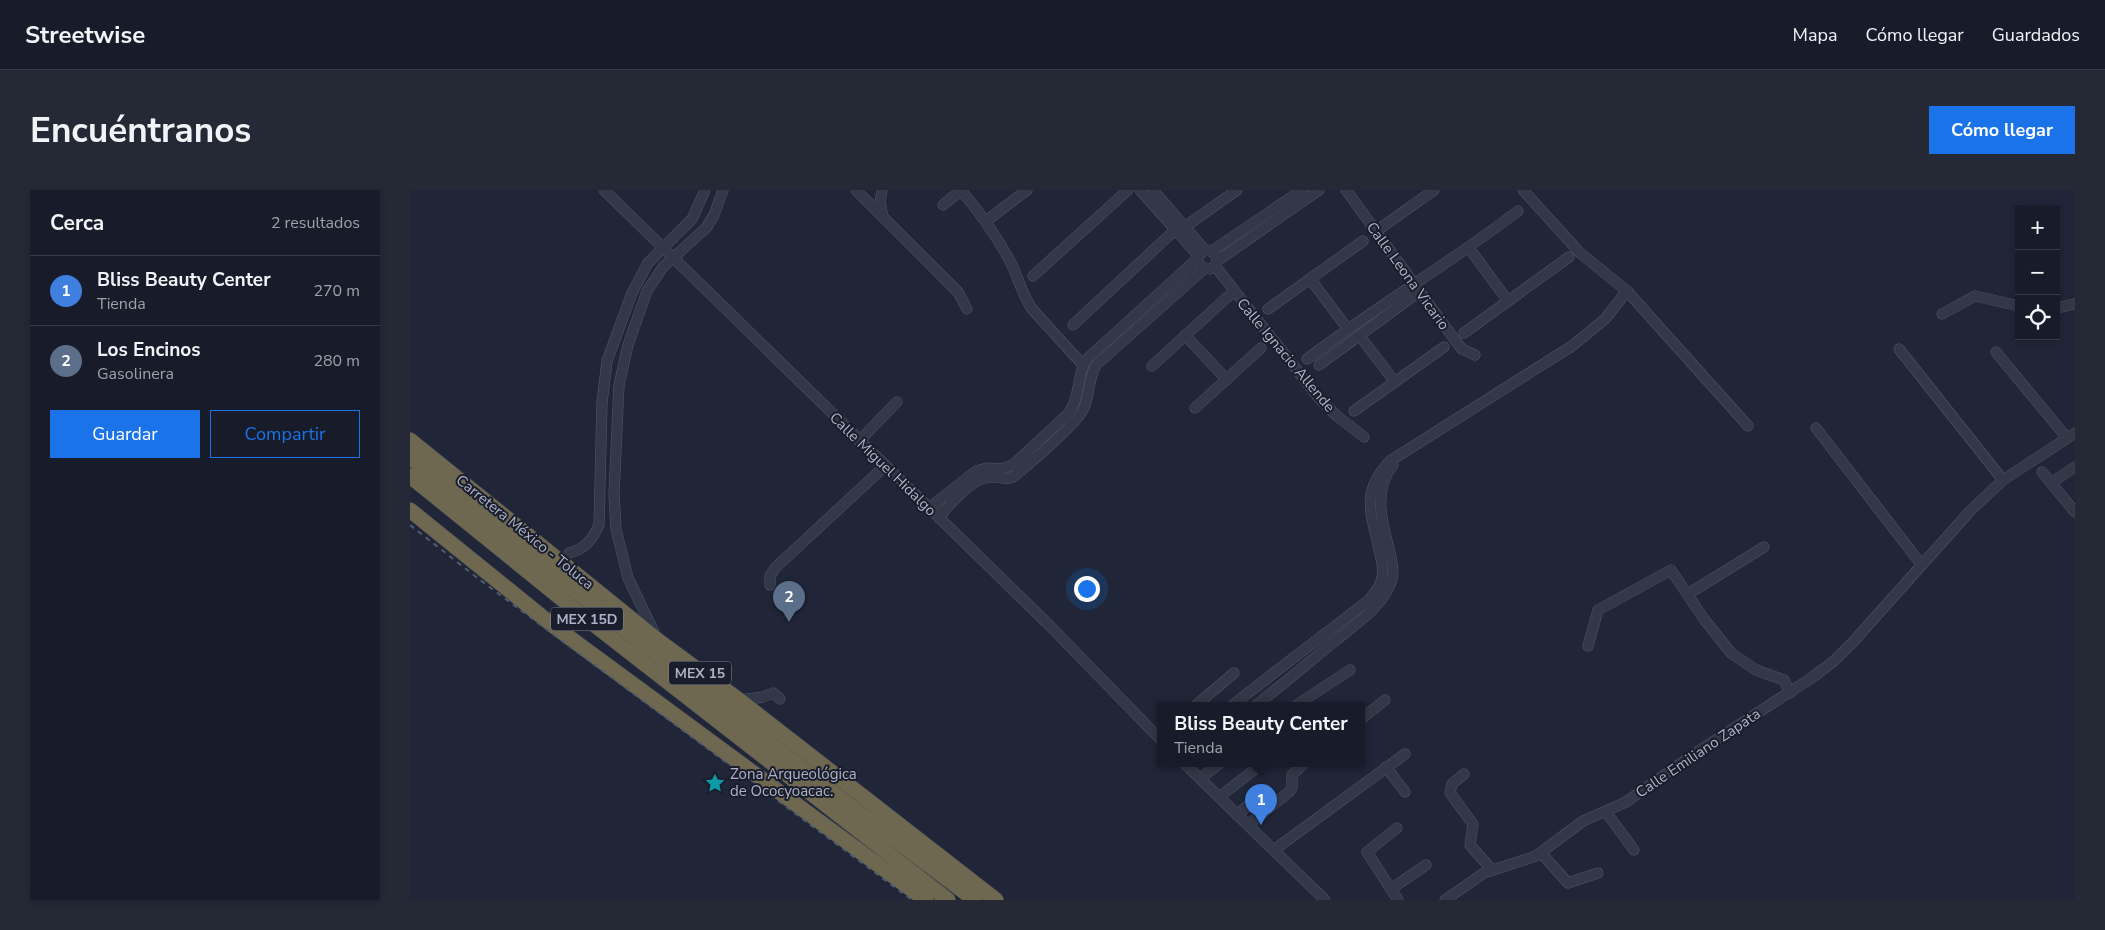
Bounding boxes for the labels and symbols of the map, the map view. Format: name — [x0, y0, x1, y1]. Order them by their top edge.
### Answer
street label: Calle Leona Vicario — [1362, 218, 1454, 334]
street label: Calle Ignacio Allende — [1232, 294, 1340, 416]
street label: Calle Miguel Hidalgo — [825, 408, 941, 520]
street label: Carretera México - Toluca — [452, 470, 598, 594]
your location — [1074, 576, 1100, 602]
pin: 2 — [773, 581, 805, 622]
road number: MEX 15D — [551, 608, 623, 630]
road number: MEX 15 — [669, 662, 731, 684]
street label: Calle Emiliano Zapata — [1632, 704, 1764, 802]
place label: Zona Arqueológica de Ococyoacac. — [730, 764, 857, 801]
place icon: Zona Arqueológica de Ococyoacac. — [704, 772, 726, 794]
pin: 1 — [1245, 784, 1277, 825]

